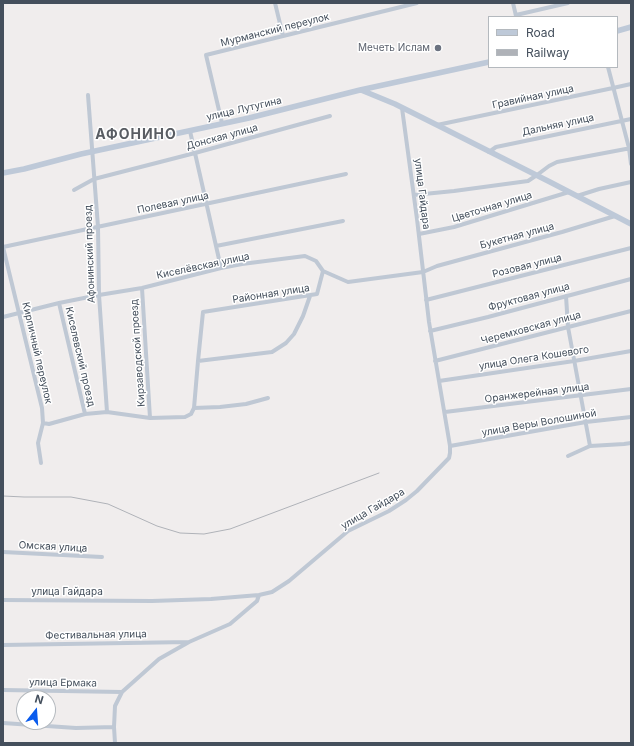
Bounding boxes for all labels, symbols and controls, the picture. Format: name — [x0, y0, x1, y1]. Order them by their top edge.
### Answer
street label: Мурманский переулок — [219, 11, 331, 49]
legend — [488, 16, 618, 68]
text: Road — [526, 25, 555, 40]
place label: Мечеть Ислам — [358, 42, 430, 54]
marker: Мечеть Ислам — [433, 43, 443, 53]
text: Railway — [526, 45, 569, 60]
street label: Гравийная улица — [491, 83, 575, 111]
street label: улица Лутугина — [205, 95, 283, 123]
street label: Дальняя улица — [521, 112, 595, 138]
street label: Донская улица — [185, 122, 259, 152]
district label: АФОНИНО — [95, 127, 177, 143]
street label: улица Гайдара — [412, 158, 432, 230]
street label: Цветочная улица — [450, 189, 534, 225]
street label: Полевая улица — [136, 190, 210, 216]
street label: Афонинский проезд — [82, 205, 98, 303]
street label: Букетная улица — [479, 220, 555, 252]
street label: Киселёвская улица — [155, 250, 251, 282]
street label: Розовая улица — [491, 252, 563, 280]
street label: Фруктовая улица — [487, 280, 571, 314]
street label: Районная улица — [231, 282, 311, 306]
street label: Кирзаводской проезд — [128, 299, 148, 407]
street label: Кирпичный переулок — [19, 301, 55, 405]
street label: Киселевский проезд — [63, 306, 97, 408]
street label: Черемховская улица — [480, 309, 582, 347]
street label: улица Олега Кошевого — [478, 343, 590, 373]
street label: Оранжерейная улица — [484, 381, 590, 405]
street label: улица Веры Волошиной — [481, 407, 597, 439]
street label: улица Гайдара — [339, 486, 407, 532]
street label: Омская улица — [18, 539, 88, 555]
street label: улица Гайдара — [31, 586, 103, 598]
street label: Фестивальная улица — [45, 628, 147, 642]
street label: улица Ермака — [29, 676, 97, 690]
north arrow — [16, 690, 56, 730]
text: N — [33, 692, 45, 707]

